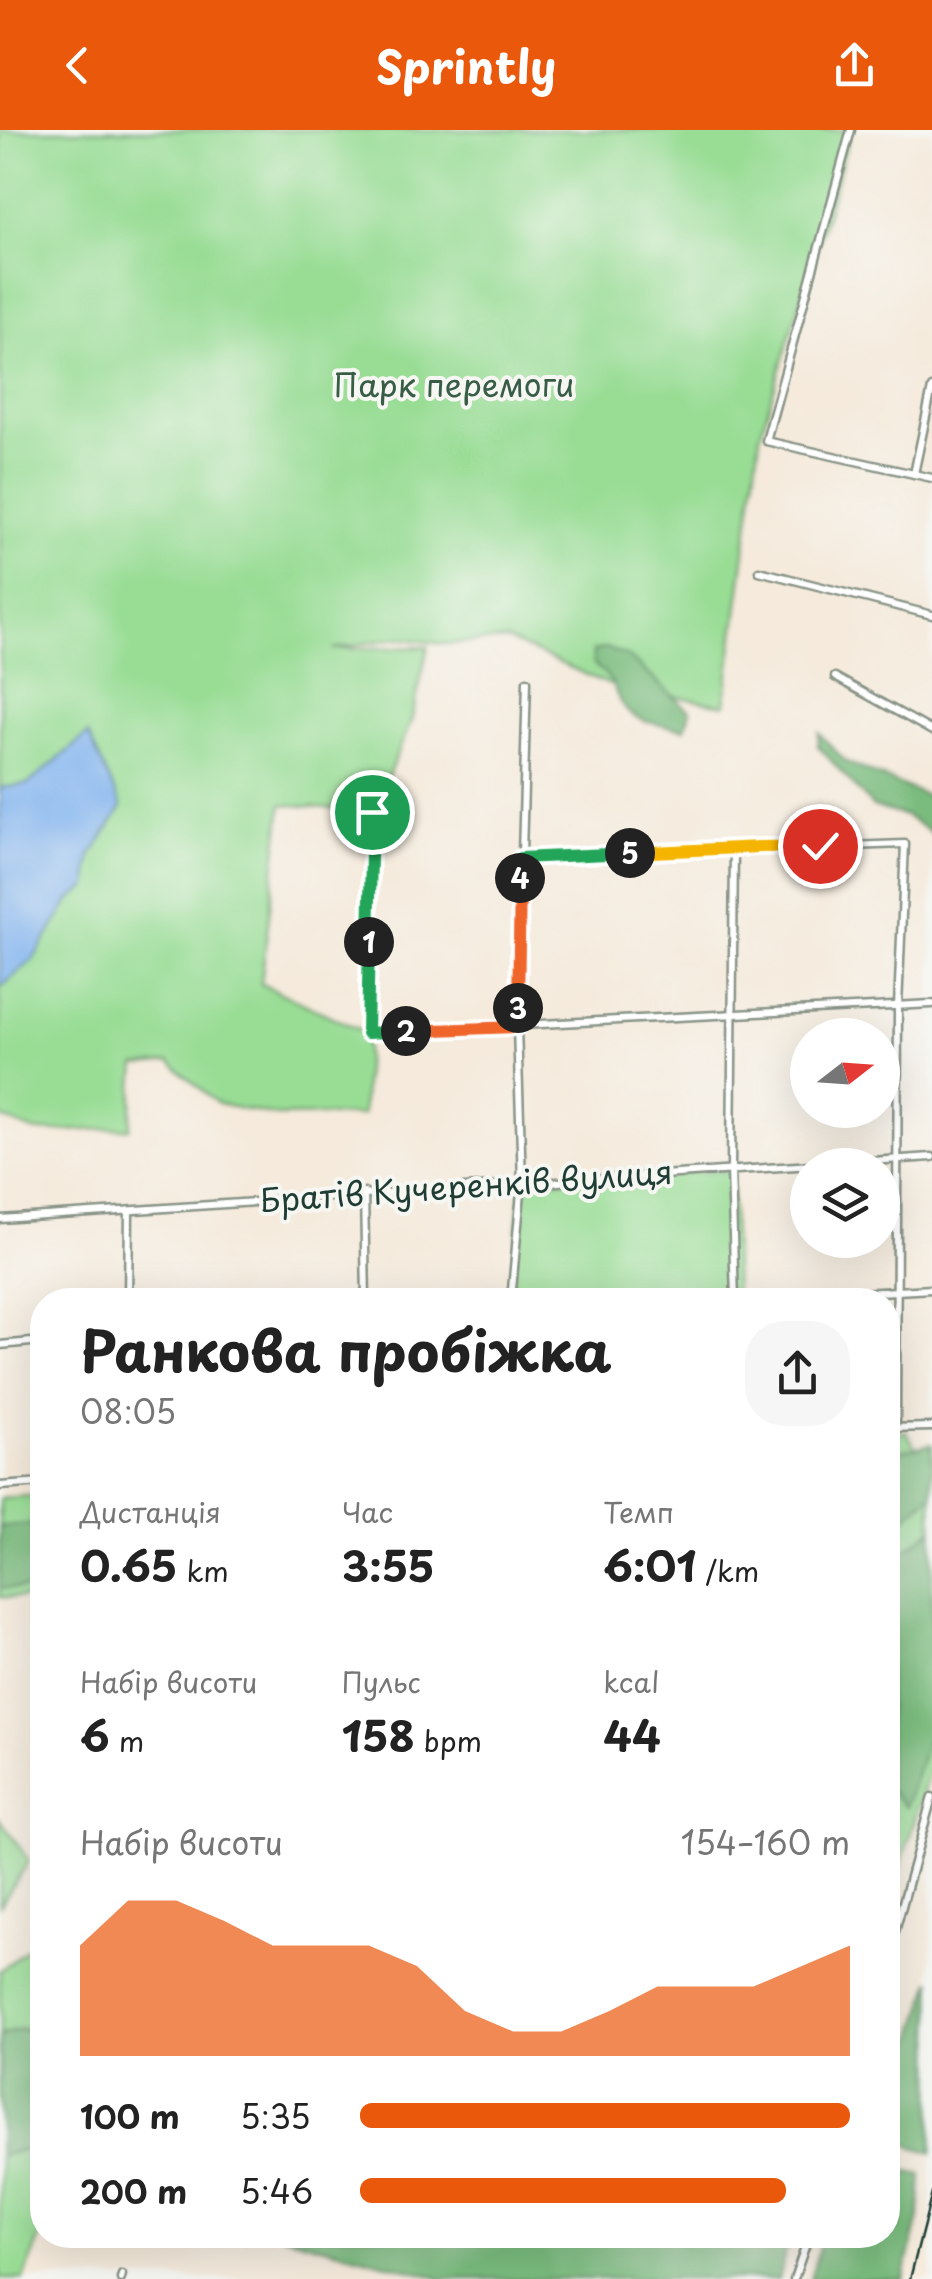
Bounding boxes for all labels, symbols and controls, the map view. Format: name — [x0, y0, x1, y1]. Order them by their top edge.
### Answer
text: Sprintly — [376, 31, 556, 99]
icon: back — [50, 38, 105, 93]
icon: share — [827, 38, 882, 93]
park label: Парк перемоги — [334, 360, 574, 408]
pin — [330, 770, 415, 855]
icon: arrive — [345, 785, 400, 840]
pin — [778, 804, 863, 889]
icon: check — [793, 819, 848, 874]
pin: 5 — [605, 828, 655, 878]
text: 5 — [621, 831, 639, 874]
pin: 4 — [495, 853, 545, 903]
text: 4 — [510, 856, 530, 899]
pin: 1 — [344, 917, 394, 967]
text: 1 — [362, 920, 376, 963]
pin: 3 — [493, 983, 543, 1033]
text: 3 — [509, 986, 527, 1029]
pin: 2 — [381, 1006, 431, 1056]
text: 2 — [396, 1009, 416, 1052]
north arrow — [790, 1018, 900, 1128]
map controls — [790, 1018, 900, 1258]
street label: Братів Кучеренків вулиця — [258, 1147, 674, 1223]
button: layers — [790, 1148, 900, 1258]
text: Ранкова пробіжка — [80, 1308, 612, 1391]
button: share — [745, 1321, 850, 1426]
text: 08:05 — [80, 1387, 176, 1435]
text: Дистанція — [80, 1490, 221, 1533]
text: Час — [342, 1490, 393, 1533]
text: Темп — [603, 1490, 674, 1533]
text: 0.65 — [80, 1533, 177, 1596]
text: 3:55 — [342, 1533, 435, 1596]
text: 6:01 — [603, 1533, 696, 1596]
text: km — [177, 1549, 229, 1592]
text: /km — [696, 1549, 759, 1592]
text: Набір висоти — [80, 1660, 257, 1703]
text: Пульс — [342, 1660, 421, 1703]
text: kcal — [603, 1660, 659, 1703]
text: 6 — [80, 1703, 110, 1766]
text: 158 — [342, 1703, 415, 1766]
text: 44 — [603, 1703, 661, 1766]
text: m — [110, 1719, 144, 1762]
text: bpm — [415, 1719, 482, 1762]
text: Набір висоти — [80, 1818, 283, 1866]
text: 154–160 m — [681, 1818, 850, 1866]
text: 100 m — [80, 2092, 180, 2140]
text: 5:35 — [240, 2092, 311, 2140]
text: 200 m — [80, 2167, 187, 2215]
text: 5:46 — [240, 2167, 313, 2215]

